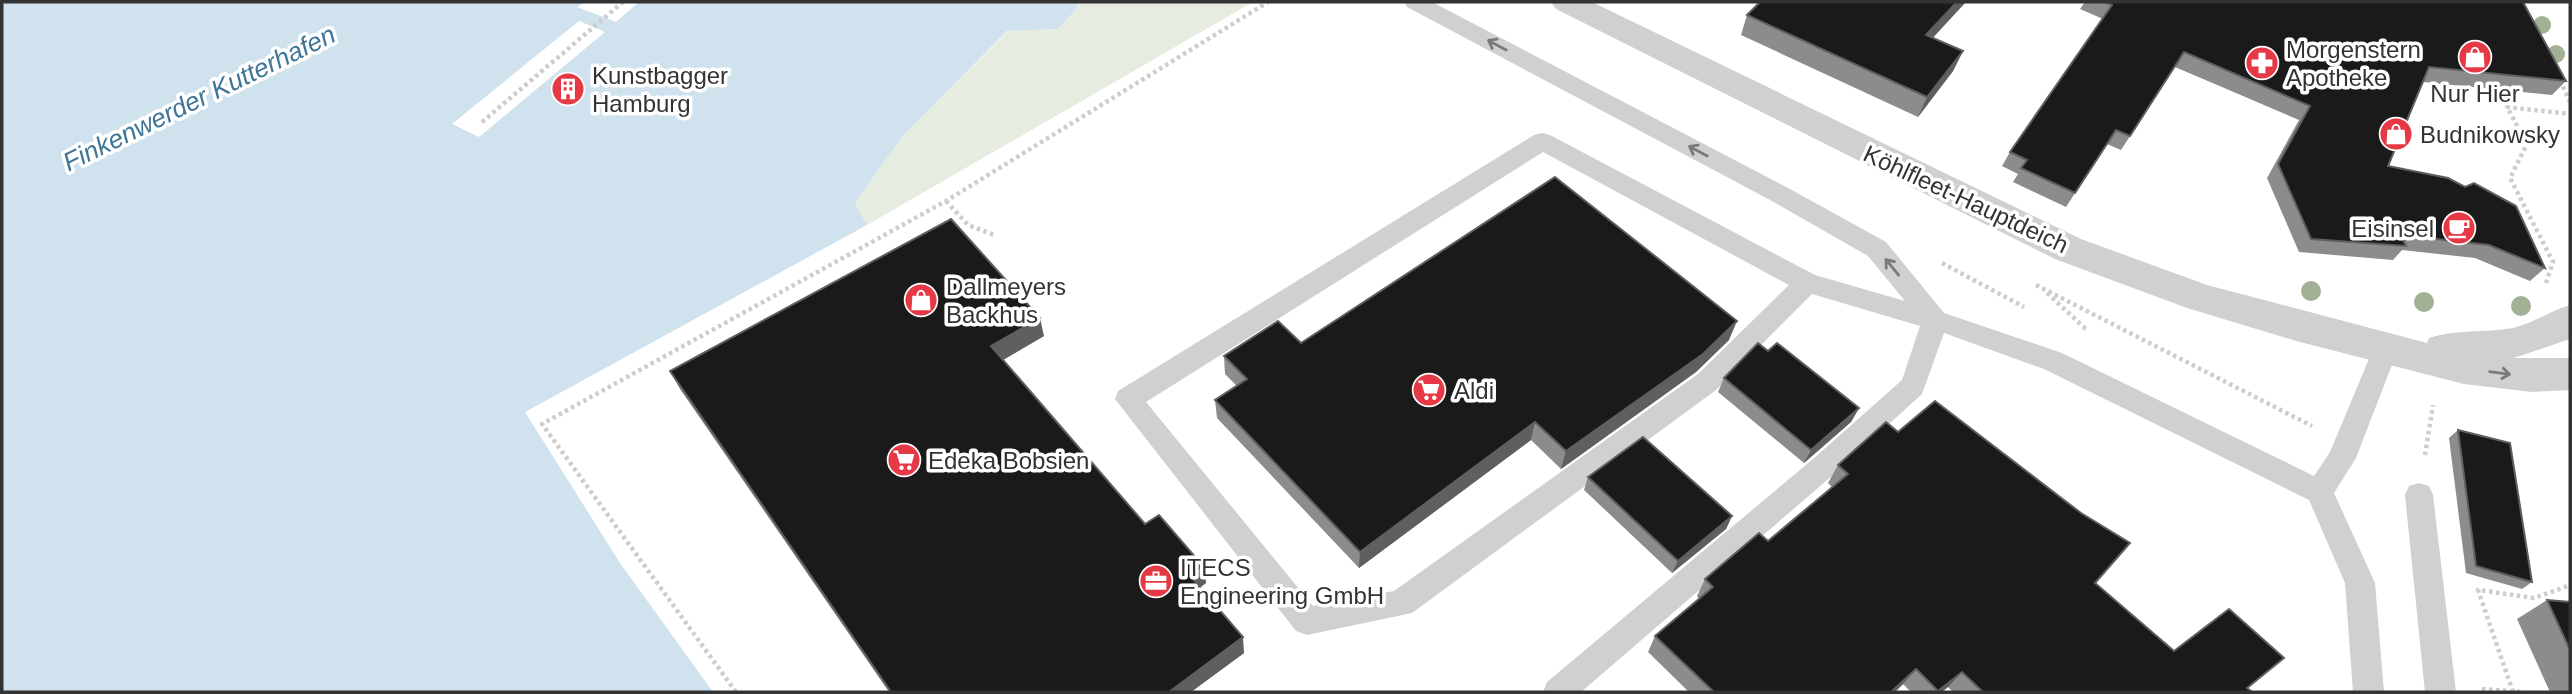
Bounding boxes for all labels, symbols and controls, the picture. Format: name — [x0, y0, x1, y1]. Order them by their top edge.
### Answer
water label: Finkenwerder Kutterhafen — [58, 19, 340, 177]
place label: Morgenstern Apotheke — [2286, 36, 2421, 91]
one-way arrow — [1487, 38, 1508, 51]
shop icon: Nur Hier — [2456, 38, 2494, 76]
pharmacy icon: Morgenstern Apotheke — [2243, 44, 2281, 82]
place label: Kunstbagger Hamburg — [592, 62, 728, 117]
building icon: Kunstbagger Hamburg — [549, 70, 587, 108]
place label: Nur Hier — [2430, 80, 2520, 107]
shop icon: Budnikowsky — [2377, 115, 2415, 153]
place label: Budnikowsky — [2420, 121, 2560, 148]
street label: Köhlfleet-Hauptdeich — [1859, 140, 2073, 258]
one-way arrow — [1688, 144, 1709, 158]
cafe icon: Eisinsel — [2440, 209, 2478, 247]
place label: Eisinsel — [2351, 215, 2434, 242]
one-way arrow — [1884, 259, 1900, 277]
place label: Dallmeyers Backhus — [946, 273, 1066, 328]
shop icon: Dallmeyers Backhus — [902, 281, 940, 319]
one-way arrow — [2488, 367, 2510, 380]
supermarket icon: Aldi — [1410, 371, 1448, 409]
place label: Aldi — [1454, 377, 1494, 404]
supermarket icon: Edeka Bobsien — [885, 441, 923, 479]
place label: Edeka Bobsien — [928, 447, 1089, 474]
place label: ITECS Engineering GmbH — [1180, 554, 1384, 609]
office icon: ITECS Engineering GmbH — [1137, 562, 1175, 600]

